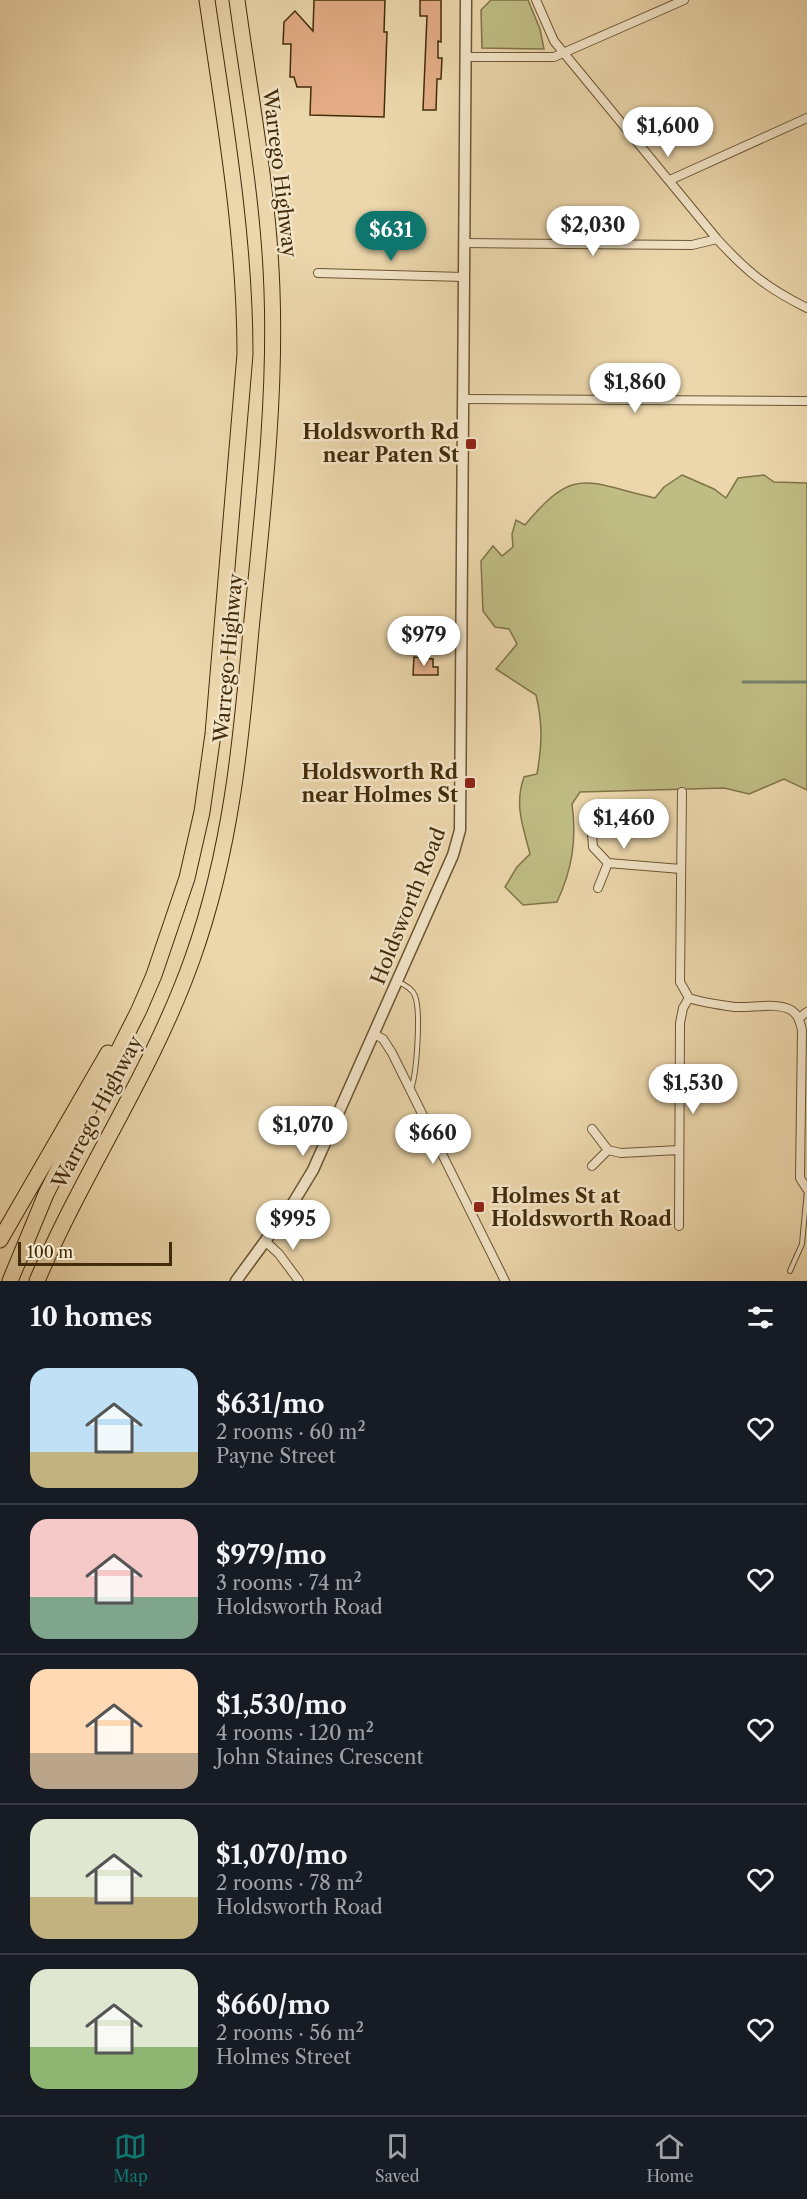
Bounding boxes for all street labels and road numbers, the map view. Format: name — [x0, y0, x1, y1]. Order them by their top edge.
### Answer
street label: Warrego Highway — [258, 86, 302, 259]
street label: Warrego Highway — [209, 572, 247, 744]
street label: Holdsworth Road — [366, 824, 450, 988]
street label: Warrego Highway — [46, 1031, 148, 1193]

